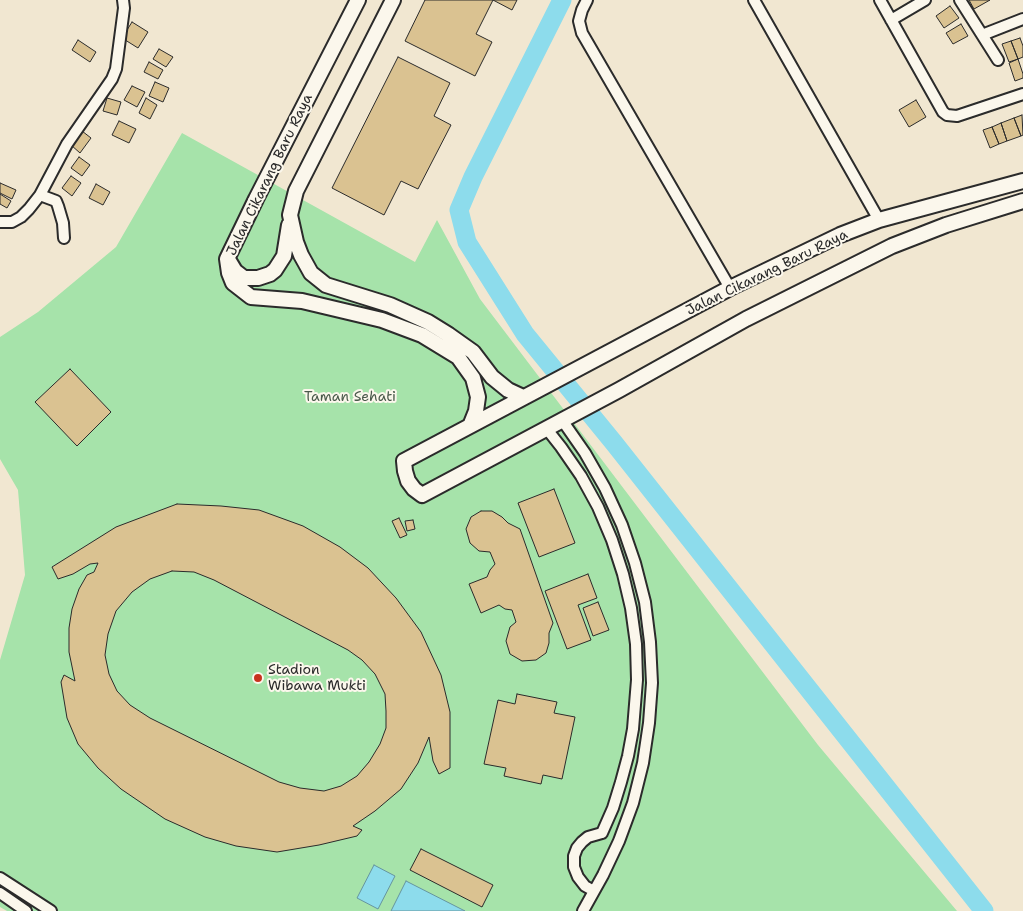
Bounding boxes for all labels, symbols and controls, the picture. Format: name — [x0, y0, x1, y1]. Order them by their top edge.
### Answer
street label: Jalan Cikarang Baru Raya — [223, 91, 317, 259]
street label: Jalan Cikarang Baru Raya — [683, 226, 851, 320]
park label: Taman Sehati — [304, 389, 396, 405]
place label: Stadion Wibawa Mukti — [268, 662, 366, 694]
marker: Stadion Wibawa Mukti — [252, 672, 264, 684]

